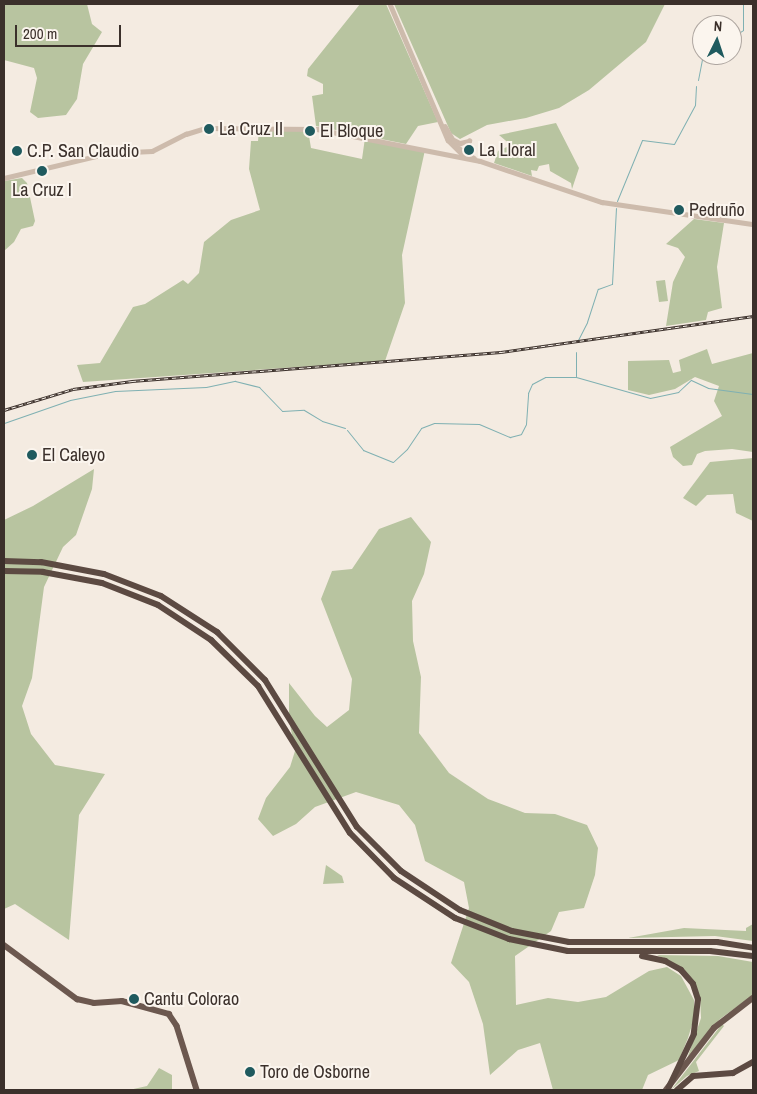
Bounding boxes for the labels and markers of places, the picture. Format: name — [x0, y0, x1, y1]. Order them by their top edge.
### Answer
place label: La Cruz II — [219, 118, 283, 140]
place label: El Bloque — [320, 120, 383, 142]
marker: La Cruz II — [203, 123, 215, 135]
marker: El Bloque — [304, 125, 316, 137]
place label: La Lloral — [479, 139, 536, 161]
place label: C.P. San Claudio — [27, 140, 139, 162]
marker: La Lloral — [463, 144, 475, 156]
marker: C.P. San Claudio — [11, 145, 23, 157]
marker: La Cruz I — [36, 165, 48, 177]
place label: La Cruz I — [12, 179, 72, 201]
place label: Pedruño — [689, 199, 745, 221]
marker: Pedruño — [673, 204, 685, 216]
place label: El Caleyo — [42, 444, 105, 466]
marker: El Caleyo — [26, 449, 38, 461]
place label: Cantu Colorao — [144, 988, 239, 1010]
marker: Cantu Colorao — [128, 993, 140, 1005]
place label: Toro de Osborne — [260, 1061, 370, 1083]
marker: Toro de Osborne — [244, 1066, 256, 1078]

